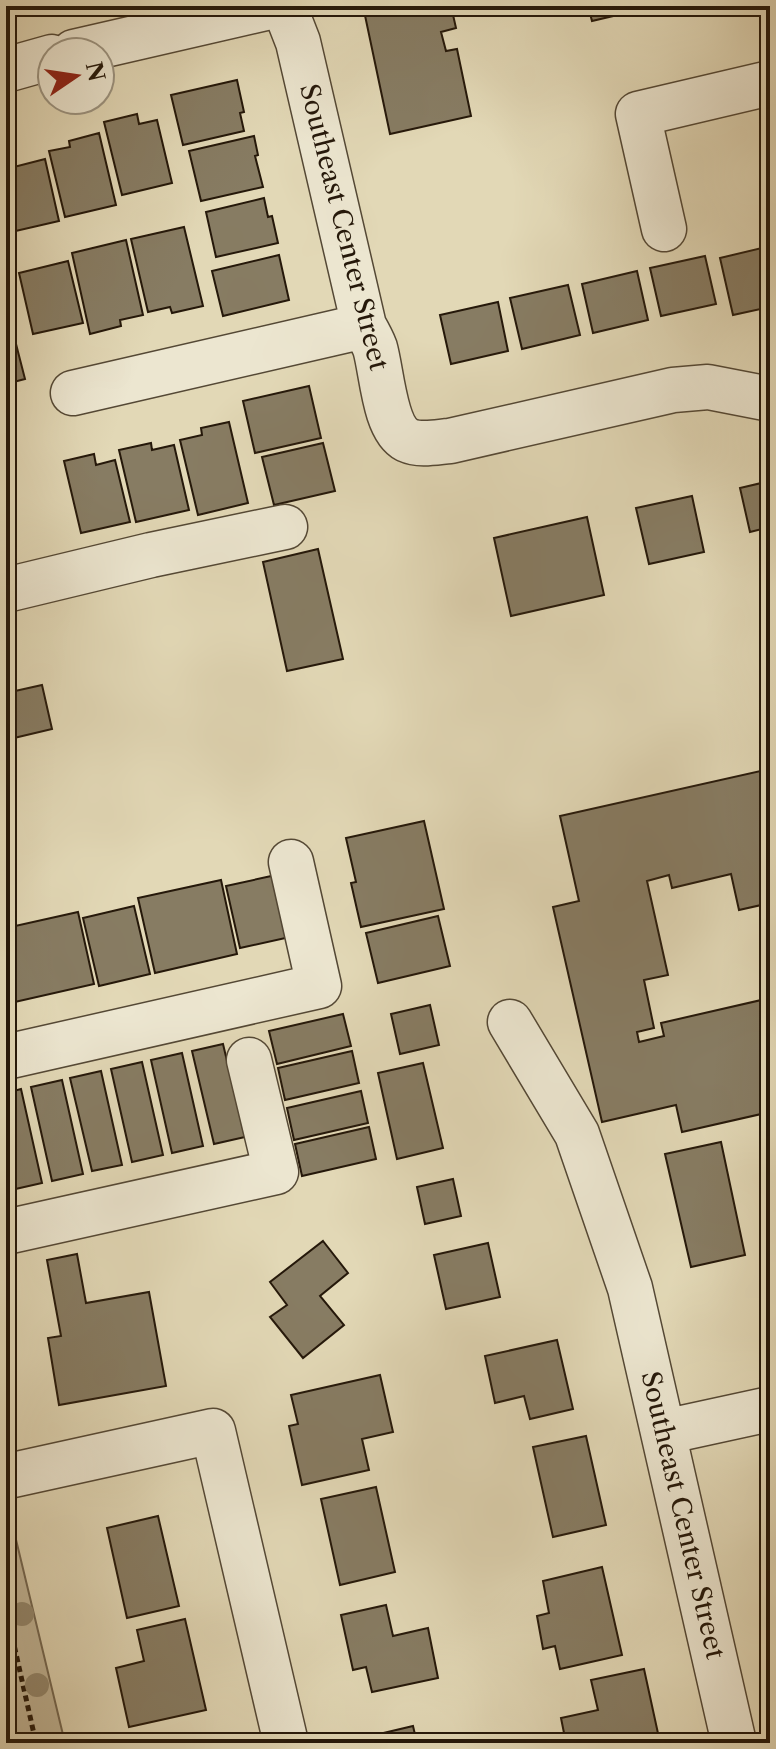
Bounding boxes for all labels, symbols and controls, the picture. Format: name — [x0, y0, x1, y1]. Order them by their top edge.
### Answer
north arrow — [36, 36, 116, 116]
text: N — [80, 59, 110, 84]
street label: Southeast Center Street — [293, 80, 395, 374]
street label: Southeast Center Street — [634, 1368, 732, 1663]

